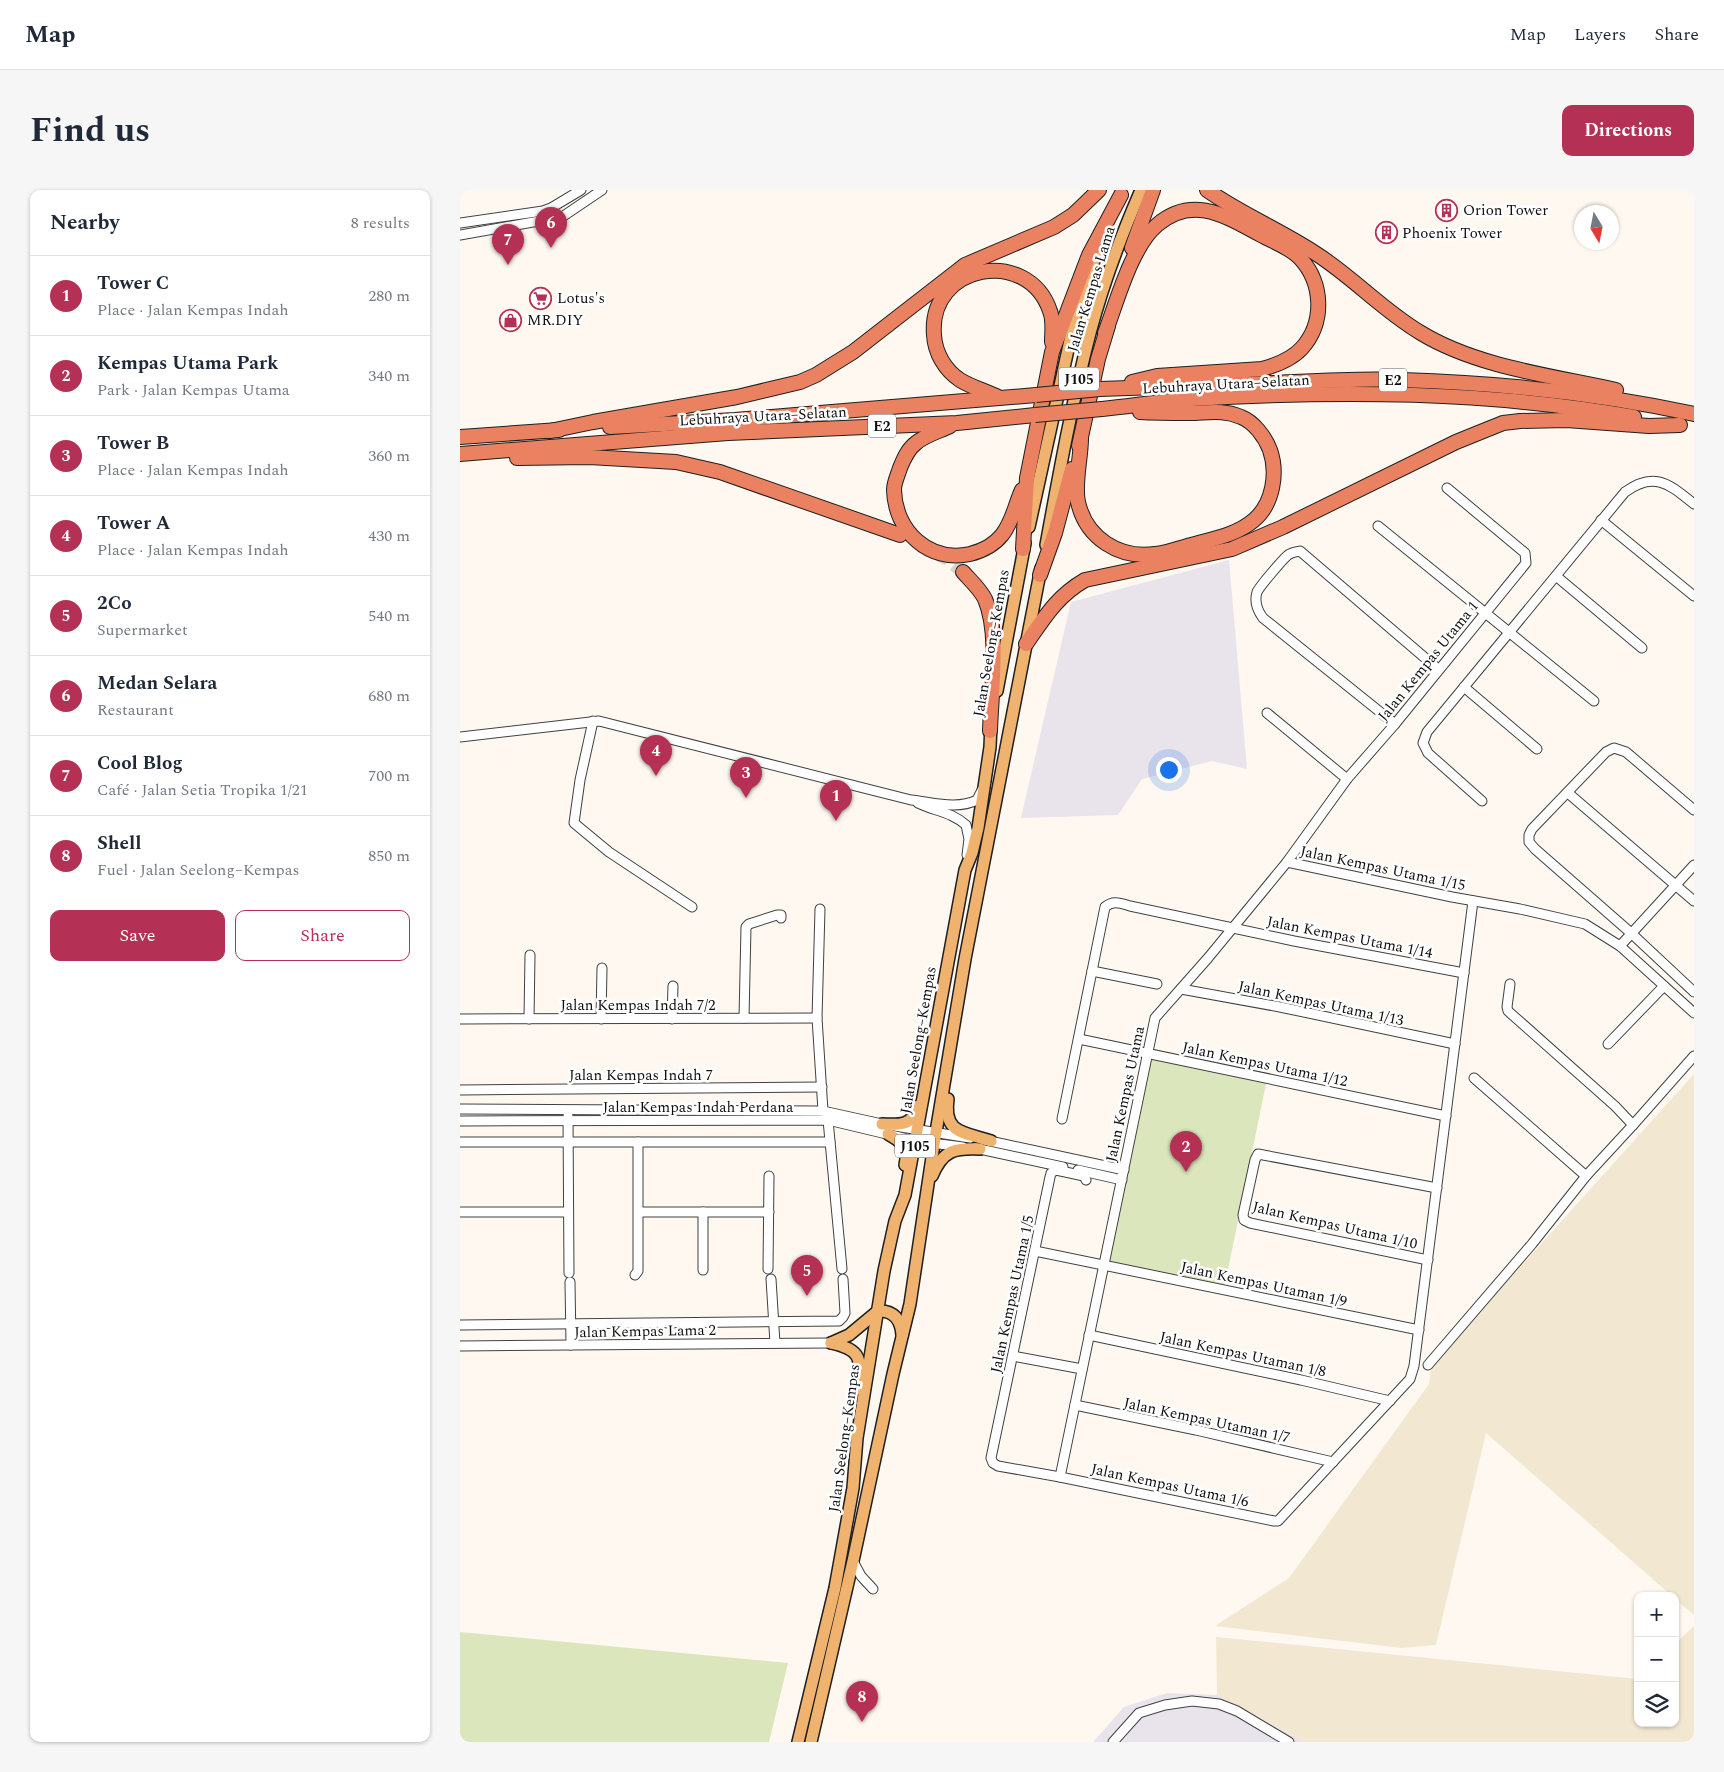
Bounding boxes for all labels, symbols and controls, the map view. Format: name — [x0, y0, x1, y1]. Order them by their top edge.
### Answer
text: Map — [25, 17, 75, 53]
text: Map — [1510, 21, 1546, 48]
text: Layers — [1574, 21, 1626, 48]
text: Share — [1654, 21, 1699, 48]
text: Find us — [30, 104, 150, 157]
button: Directions — [1562, 105, 1694, 156]
building icon: Orion Tower — [1435, 198, 1459, 222]
place label: Orion Tower — [1463, 199, 1548, 222]
north arrow — [1574, 205, 1619, 250]
text: Nearby — [50, 207, 120, 239]
pin: 6 — [535, 207, 567, 248]
text: 8 results — [351, 211, 410, 235]
building icon: Phoenix Tower — [1374, 221, 1398, 245]
place label: Phoenix Tower — [1402, 222, 1502, 245]
street label: Jalan Kempas Lama — [1061, 223, 1122, 355]
pin: 7 — [492, 224, 524, 265]
text: Tower C — [97, 269, 169, 298]
text: 1 — [62, 284, 70, 308]
text: 280 m — [368, 284, 410, 308]
supermarket icon: Lotus's — [529, 286, 553, 310]
place label: Lotus's — [557, 287, 605, 310]
text: Place · Jalan Kempas Indah — [97, 298, 289, 322]
shop icon: MR.DIY — [499, 308, 523, 332]
place label: MR.DIY — [527, 309, 584, 332]
text: Kempas Utama Park — [97, 349, 278, 378]
text: 2 — [62, 364, 70, 388]
text: 340 m — [368, 364, 410, 388]
road number: J105 — [1059, 368, 1099, 390]
road number: E2 — [1379, 368, 1407, 392]
street label: Lebuhraya Utara–Selatan — [1142, 369, 1311, 400]
text: Park · Jalan Kempas Utama — [97, 378, 290, 402]
street label: Lebuhraya Utara–Selatan — [679, 401, 848, 432]
road number: E2 — [868, 415, 896, 438]
text: Tower B — [97, 429, 169, 458]
text: 3 — [62, 444, 70, 468]
text: 360 m — [368, 444, 410, 468]
text: Place · Jalan Kempas Indah — [97, 458, 289, 482]
text: Tower A — [97, 509, 170, 538]
text: 4 — [62, 524, 70, 548]
text: 430 m — [368, 524, 410, 548]
text: Place · Jalan Kempas Indah — [97, 538, 289, 562]
street label: Jalan Seelong–Kempas — [967, 568, 1016, 719]
text: 2Co — [97, 589, 132, 618]
street label: Jalan Kempas Utama 1 — [1372, 596, 1484, 727]
text: 5 — [62, 604, 70, 628]
text: 540 m — [368, 604, 410, 628]
text: Supermarket — [97, 618, 188, 642]
text: Medan Selara — [97, 669, 217, 698]
text: 6 — [62, 684, 70, 708]
text: 680 m — [368, 684, 410, 708]
text: Restaurant — [97, 698, 174, 722]
pin: 4 — [640, 735, 672, 776]
text: Cool Blog — [97, 749, 183, 778]
pin: 3 — [730, 757, 762, 798]
your location — [1156, 757, 1182, 783]
text: 7 — [62, 764, 70, 788]
text: 700 m — [368, 764, 410, 788]
text: Café · Jalan Setia Tropika 1/21 — [97, 778, 308, 802]
pin: 1 — [820, 780, 852, 821]
text: Shell — [97, 829, 141, 858]
street label: Jalan Kempas Utama 1/15 — [1298, 840, 1468, 897]
text: 8 — [62, 844, 70, 868]
text: 850 m — [368, 844, 410, 868]
text: Fuel · Jalan Seelong–Kempas — [97, 858, 299, 882]
button: Save — [50, 910, 225, 961]
button: Share — [235, 910, 410, 961]
street label: Jalan Kempas Utama 1/14 — [1265, 910, 1435, 965]
street label: Jalan Seelong–Kempas — [894, 965, 943, 1116]
street label: Jalan Kempas Utama 1/13 — [1236, 975, 1406, 1032]
street label: Jalan Kempas Indah 7/2 — [560, 994, 716, 1017]
street label: Jalan Kempas Utama — [1100, 1023, 1151, 1164]
street label: Jalan Kempas Utama 1/12 — [1180, 1036, 1350, 1093]
street label: Jalan Kempas Indah 7 — [569, 1064, 713, 1087]
street label: Jalan Kempas Indah Perdana — [603, 1096, 794, 1119]
pin: 2 — [1170, 1131, 1202, 1172]
road number: J105 — [895, 1134, 935, 1158]
street label: Jalan Kempas Utama 1/10 — [1250, 1195, 1420, 1256]
street label: Jalan Kempas Utama 1/5 — [985, 1213, 1040, 1375]
pin: 5 — [791, 1255, 823, 1296]
street label: Jalan Kempas Utaman 1/9 — [1179, 1256, 1349, 1313]
street label: Jalan Kempas Lama 2 — [574, 1319, 716, 1344]
street label: Jalan Kempas Utaman 1/8 — [1158, 1326, 1328, 1383]
street label: Jalan Seelong–Kempas — [823, 1362, 866, 1514]
street label: Jalan Kempas Utaman 1/7 — [1122, 1392, 1292, 1449]
street label: Jalan Kempas Utama 1/6 — [1089, 1458, 1251, 1514]
map controls — [1634, 1592, 1679, 1727]
button: + — [1634, 1592, 1679, 1637]
button: − — [1634, 1637, 1679, 1682]
pin: 8 — [846, 1681, 878, 1722]
button: layers — [1634, 1682, 1679, 1727]

